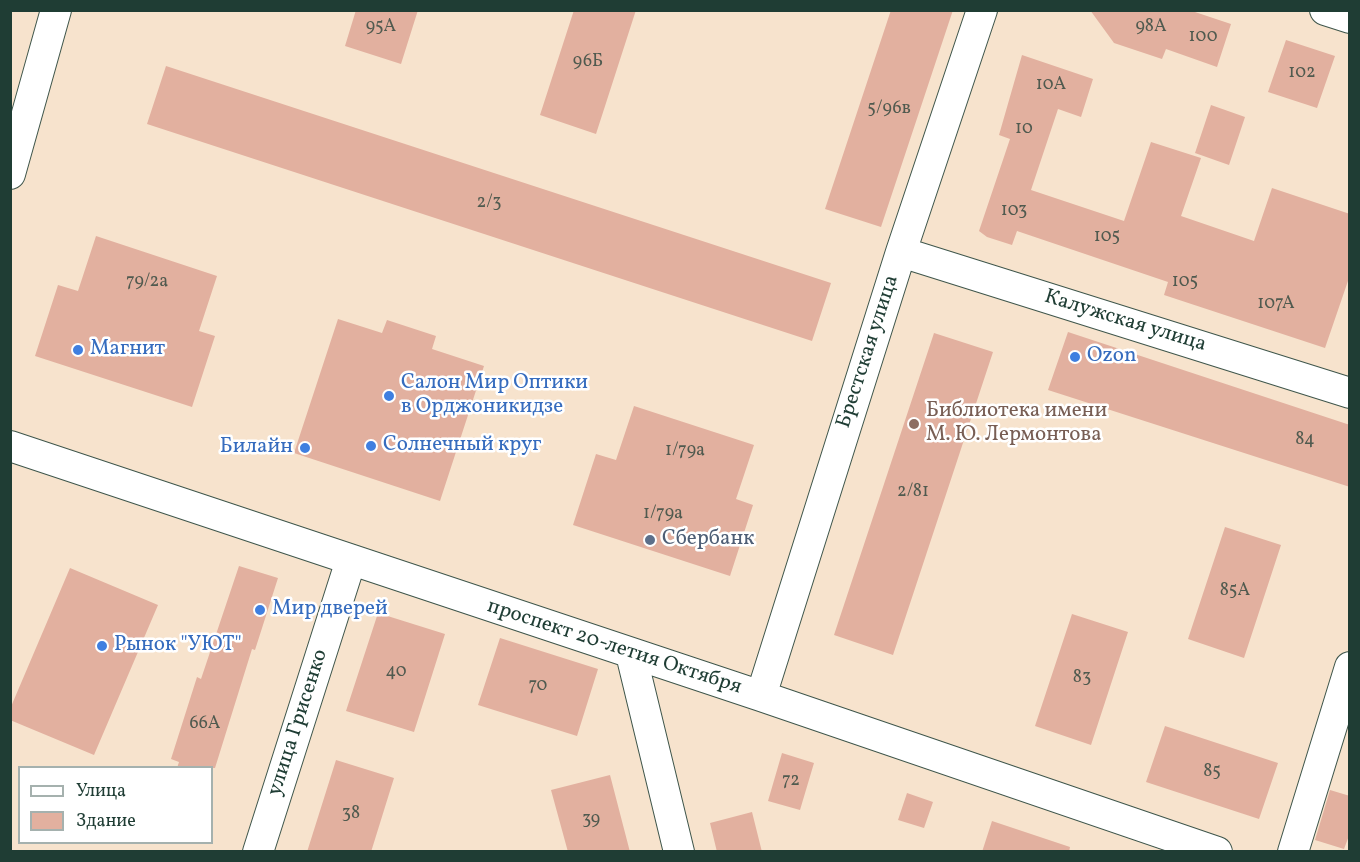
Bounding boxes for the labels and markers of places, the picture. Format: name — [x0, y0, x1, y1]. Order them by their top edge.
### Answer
place label: Магнит — [90, 337, 165, 363]
marker: Магнит — [71, 343, 85, 357]
place label: Ozon — [1087, 344, 1137, 370]
marker: Ozon — [1068, 350, 1082, 364]
place label: Салон Мир Оптики в Орджоникидзе — [401, 371, 588, 421]
marker: Салон Мир Оптики в Орджоникидзе — [382, 389, 396, 403]
place label: Библиотека имени М. Ю. Лермонтова — [926, 399, 1107, 449]
marker: Библиотека имени М. Ю. Лермонтова — [907, 417, 921, 431]
place label: Солнечный круг — [383, 433, 542, 459]
place label: Билайн — [220, 435, 293, 461]
marker: Солнечный круг — [364, 439, 378, 453]
marker: Билайн — [298, 441, 312, 455]
place label: Сбербанк — [662, 527, 754, 553]
marker: Сбербанк — [643, 533, 657, 547]
place label: Мир дверей — [272, 597, 388, 623]
marker: Мир дверей — [253, 603, 267, 617]
place label: Рынок "УЮТ" — [114, 633, 242, 659]
marker: Рынок "УЮТ" — [95, 639, 109, 653]

